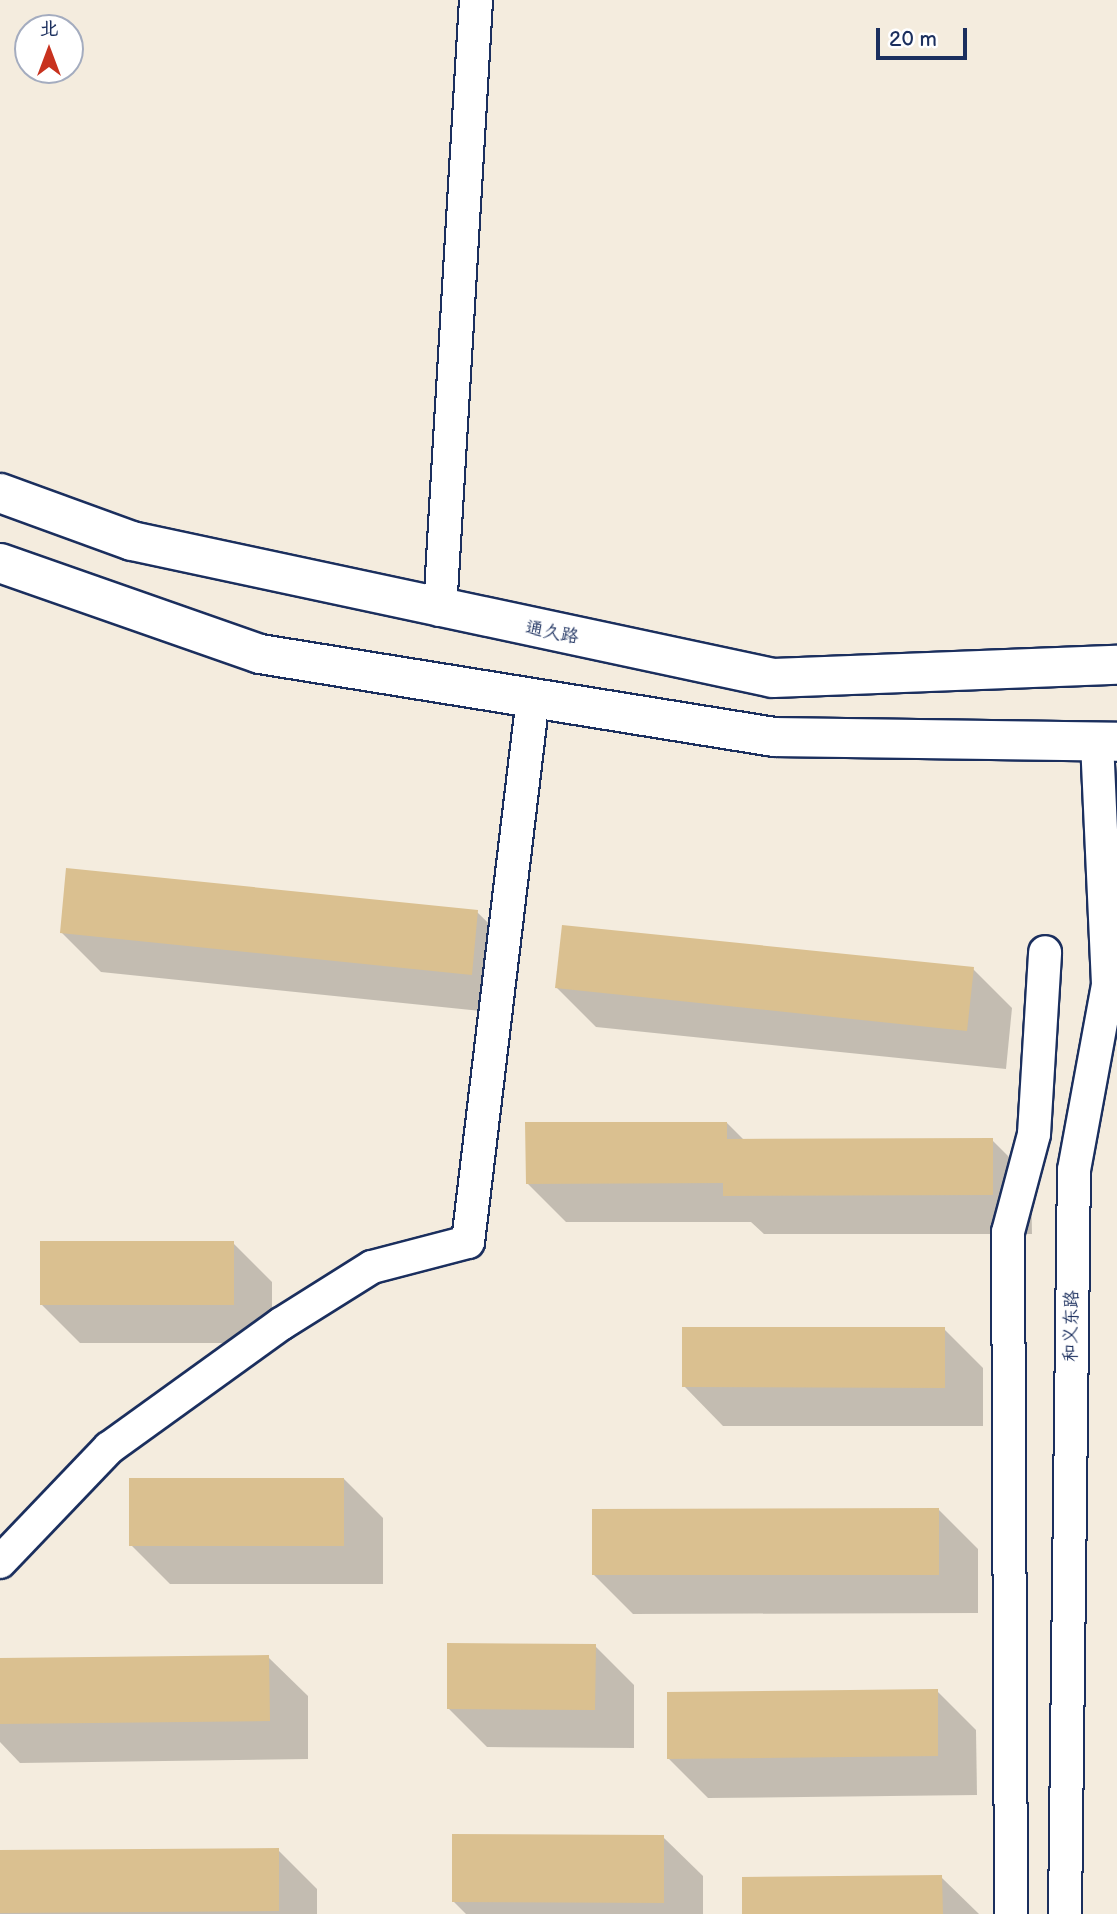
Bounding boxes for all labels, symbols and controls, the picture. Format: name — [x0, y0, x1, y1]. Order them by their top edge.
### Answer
north arrow — [14, 14, 84, 84]
scale bar — [879, 14, 970, 58]
text: 北 — [39, 18, 59, 41]
text: 20 m — [889, 27, 937, 52]
street label: 通久路 — [523, 617, 581, 649]
street label: 和义东路 — [1061, 1290, 1083, 1362]

